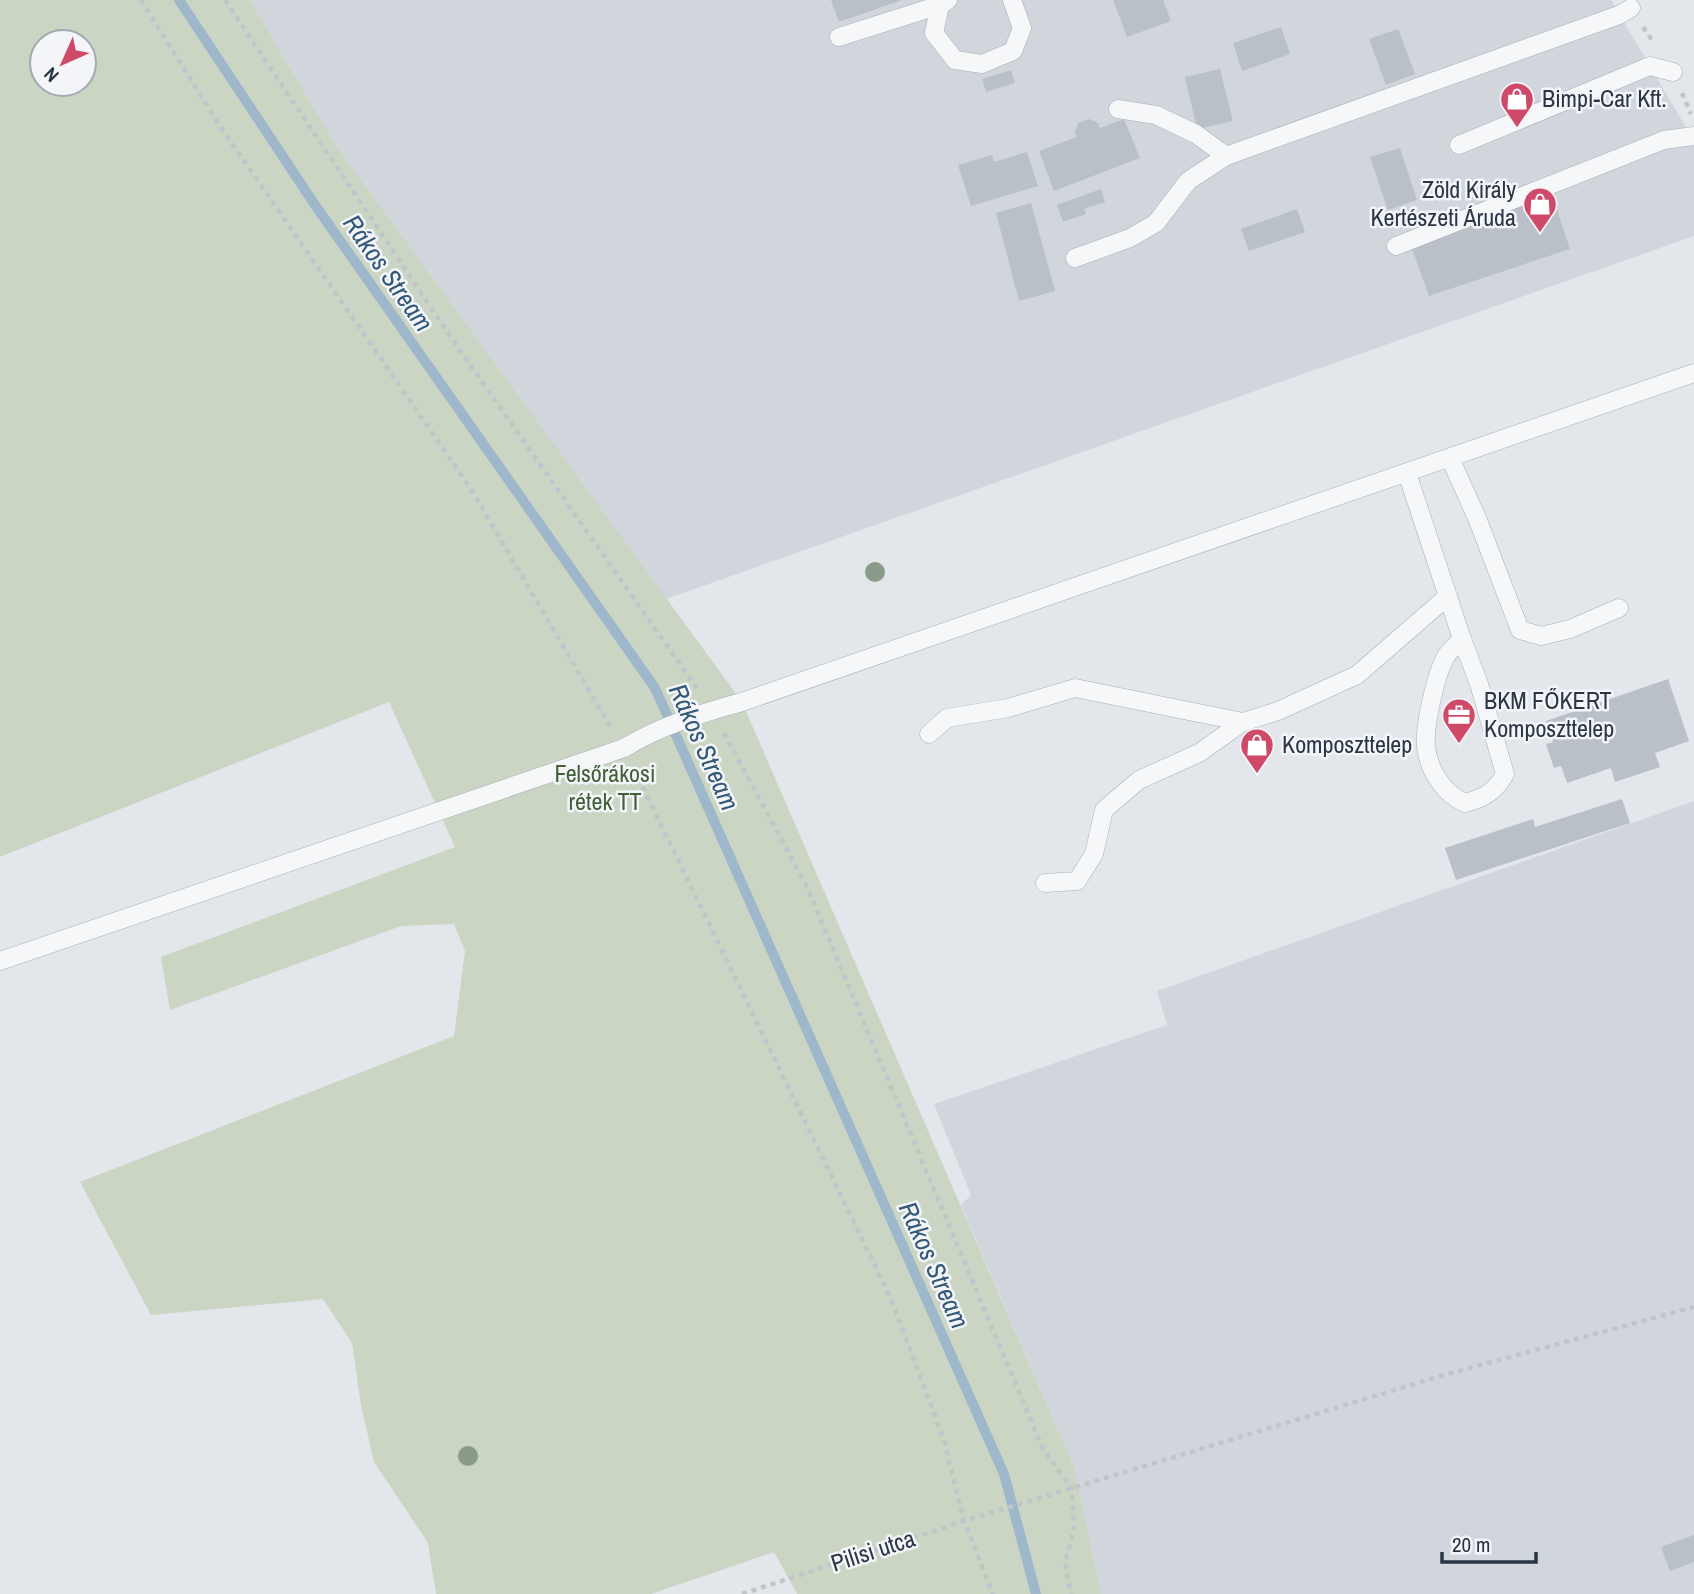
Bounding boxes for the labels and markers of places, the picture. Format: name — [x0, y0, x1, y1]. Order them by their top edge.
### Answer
shop icon: Bimpi-Car Kft. — [1498, 80, 1536, 129]
place label: Bimpi-Car Kft. — [1542, 82, 1667, 114]
place label: Zöld Király Kertészeti Áruda — [1370, 173, 1516, 233]
shop icon: Zöld Király Kertészeti Áruda — [1521, 185, 1559, 234]
place label: BKM FŐKERT Komposzttelep — [1484, 684, 1614, 744]
office icon: BKM FŐKERT Komposzttelep — [1440, 696, 1478, 745]
shop icon: Komposzttelep — [1238, 726, 1276, 775]
place label: Komposzttelep — [1282, 728, 1412, 760]

